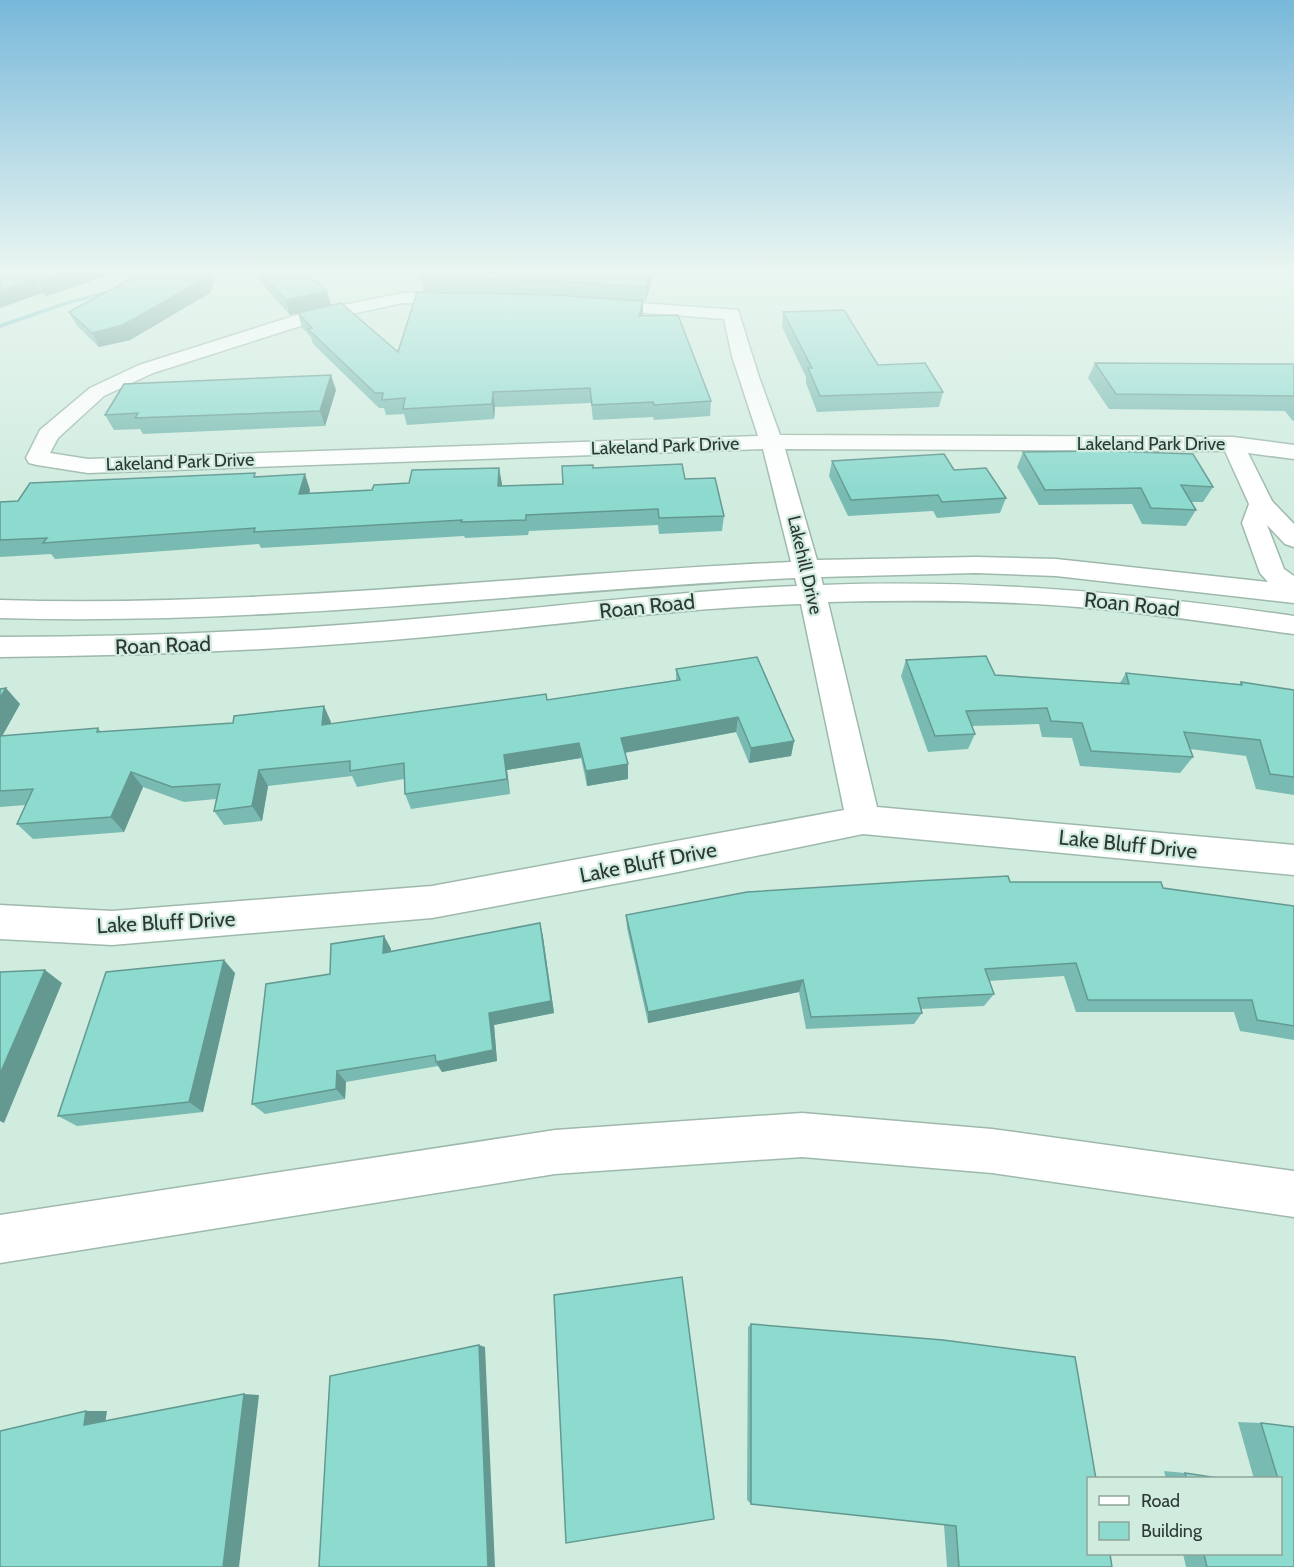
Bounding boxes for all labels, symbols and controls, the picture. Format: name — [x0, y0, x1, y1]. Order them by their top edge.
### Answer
street label: Lakeland Park Drive — [590, 432, 740, 460]
street label: Lakeland Park Drive — [1077, 433, 1225, 455]
street label: Lakeland Park Drive — [105, 448, 255, 476]
street label: Lakehill Drive — [783, 513, 827, 617]
street label: Roan Road — [1083, 587, 1181, 621]
street label: Roan Road — [598, 589, 696, 623]
street label: Roan Road — [115, 631, 211, 659]
street label: Lake Bluff Drive — [1058, 824, 1199, 864]
street label: Lake Bluff Drive — [577, 836, 719, 888]
street label: Lake Bluff Drive — [96, 906, 236, 938]
legend — [1087, 1477, 1282, 1555]
text: Road — [1141, 1490, 1180, 1512]
text: Building — [1141, 1520, 1203, 1542]

